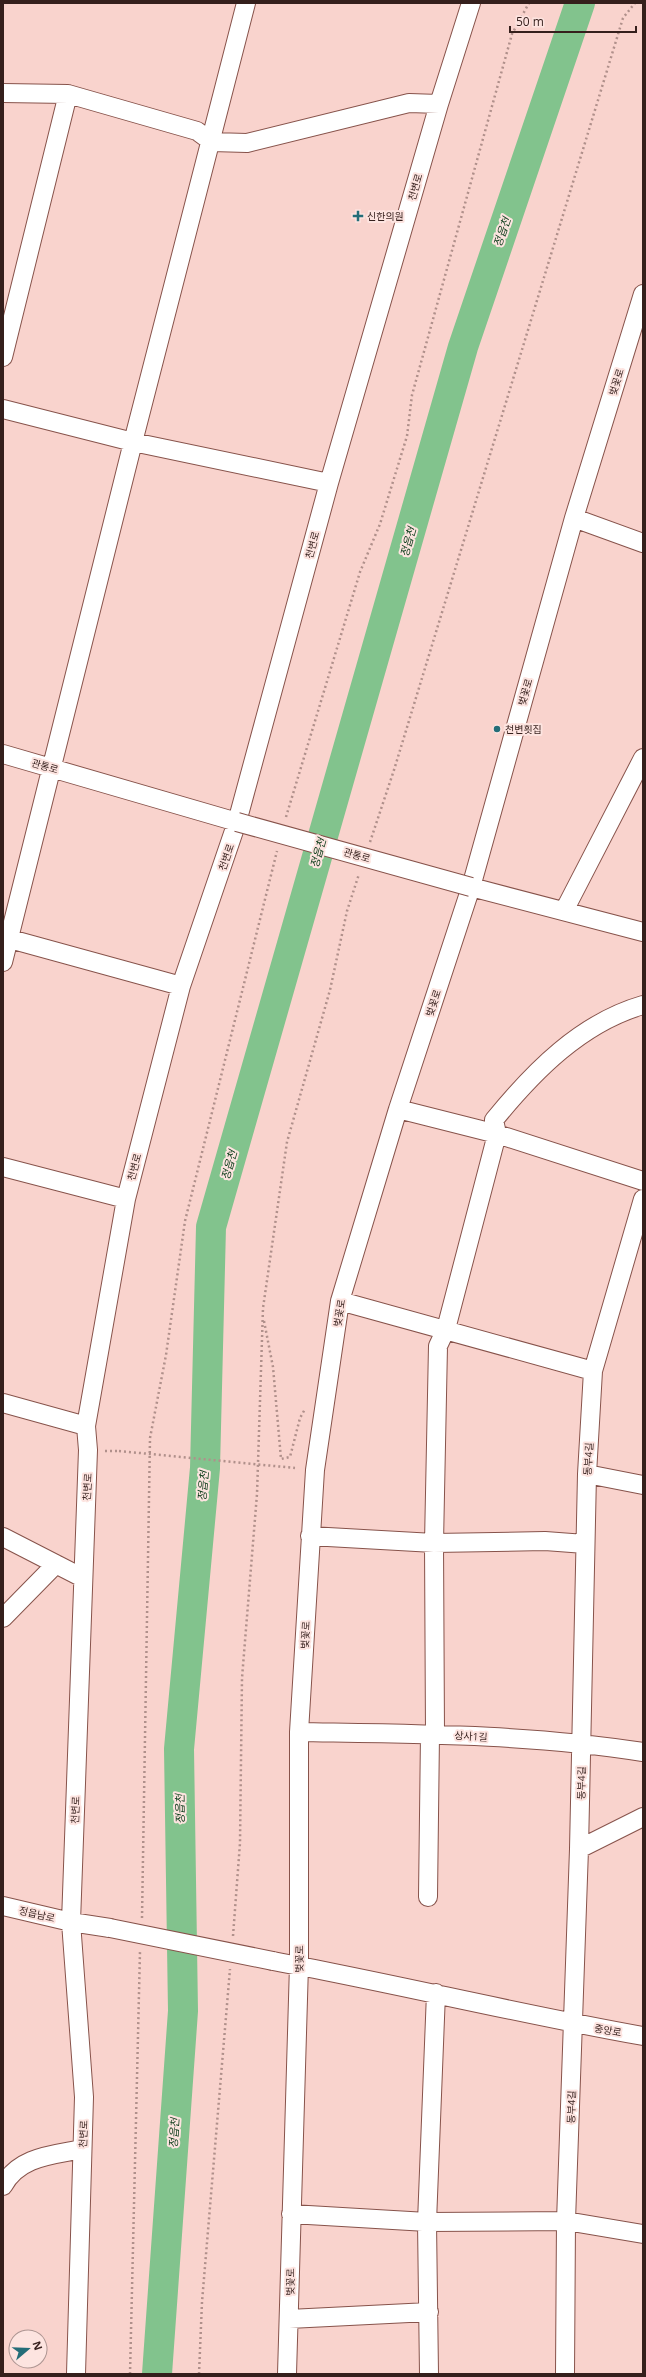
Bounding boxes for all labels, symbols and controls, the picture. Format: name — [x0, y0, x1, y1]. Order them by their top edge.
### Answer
scale bar — [510, 8, 636, 34]
text: 50 m — [516, 13, 544, 30]
street label: 천변로 — [404, 172, 426, 202]
place label: 신한의원 — [367, 209, 404, 223]
marker: 신한의원 — [352, 210, 364, 222]
water label: 정읍천 — [489, 213, 514, 249]
street label: 벚꽃로 — [605, 367, 627, 397]
water label: 정읍천 — [396, 523, 419, 559]
street label: 천변로 — [302, 530, 322, 560]
street label: 벚꽃로 — [514, 677, 536, 707]
place label: 천변횟집 — [505, 722, 542, 736]
marker: 천변횟집 — [492, 724, 502, 734]
street label: 관통로 — [30, 755, 60, 777]
water label: 정읍천 — [306, 834, 329, 870]
street label: 천변로 — [215, 842, 237, 872]
street label: 관통로 — [342, 844, 372, 866]
street label: 벚꽃로 — [422, 988, 444, 1018]
water label: 정읍천 — [217, 1146, 240, 1182]
street label: 천변로 — [124, 1152, 144, 1182]
street label: 벚꽃로 — [330, 1298, 348, 1328]
street label: 동부4길 — [580, 1442, 596, 1476]
water label: 정읍천 — [194, 1468, 211, 1502]
street label: 천변로 — [79, 1473, 95, 1501]
street label: 벚꽃로 — [297, 1621, 313, 1649]
street label: 상사1길 — [454, 1728, 488, 1744]
street label: 동부4길 — [574, 1766, 588, 1800]
water label: 정읍천 — [172, 1792, 187, 1824]
street label: 천변로 — [68, 1796, 82, 1824]
street label: 정읍남로 — [17, 1903, 57, 1925]
street label: 벚꽃로 — [292, 1945, 306, 1973]
street label: 중앙로 — [593, 2021, 623, 2039]
street label: 동부4길 — [563, 2090, 579, 2124]
water label: 정읍천 — [165, 2115, 182, 2149]
street label: 천변로 — [76, 2120, 90, 2148]
street label: 벚꽃로 — [283, 2268, 297, 2296]
north arrow — [8, 2329, 48, 2369]
text: N — [29, 2339, 46, 2352]

